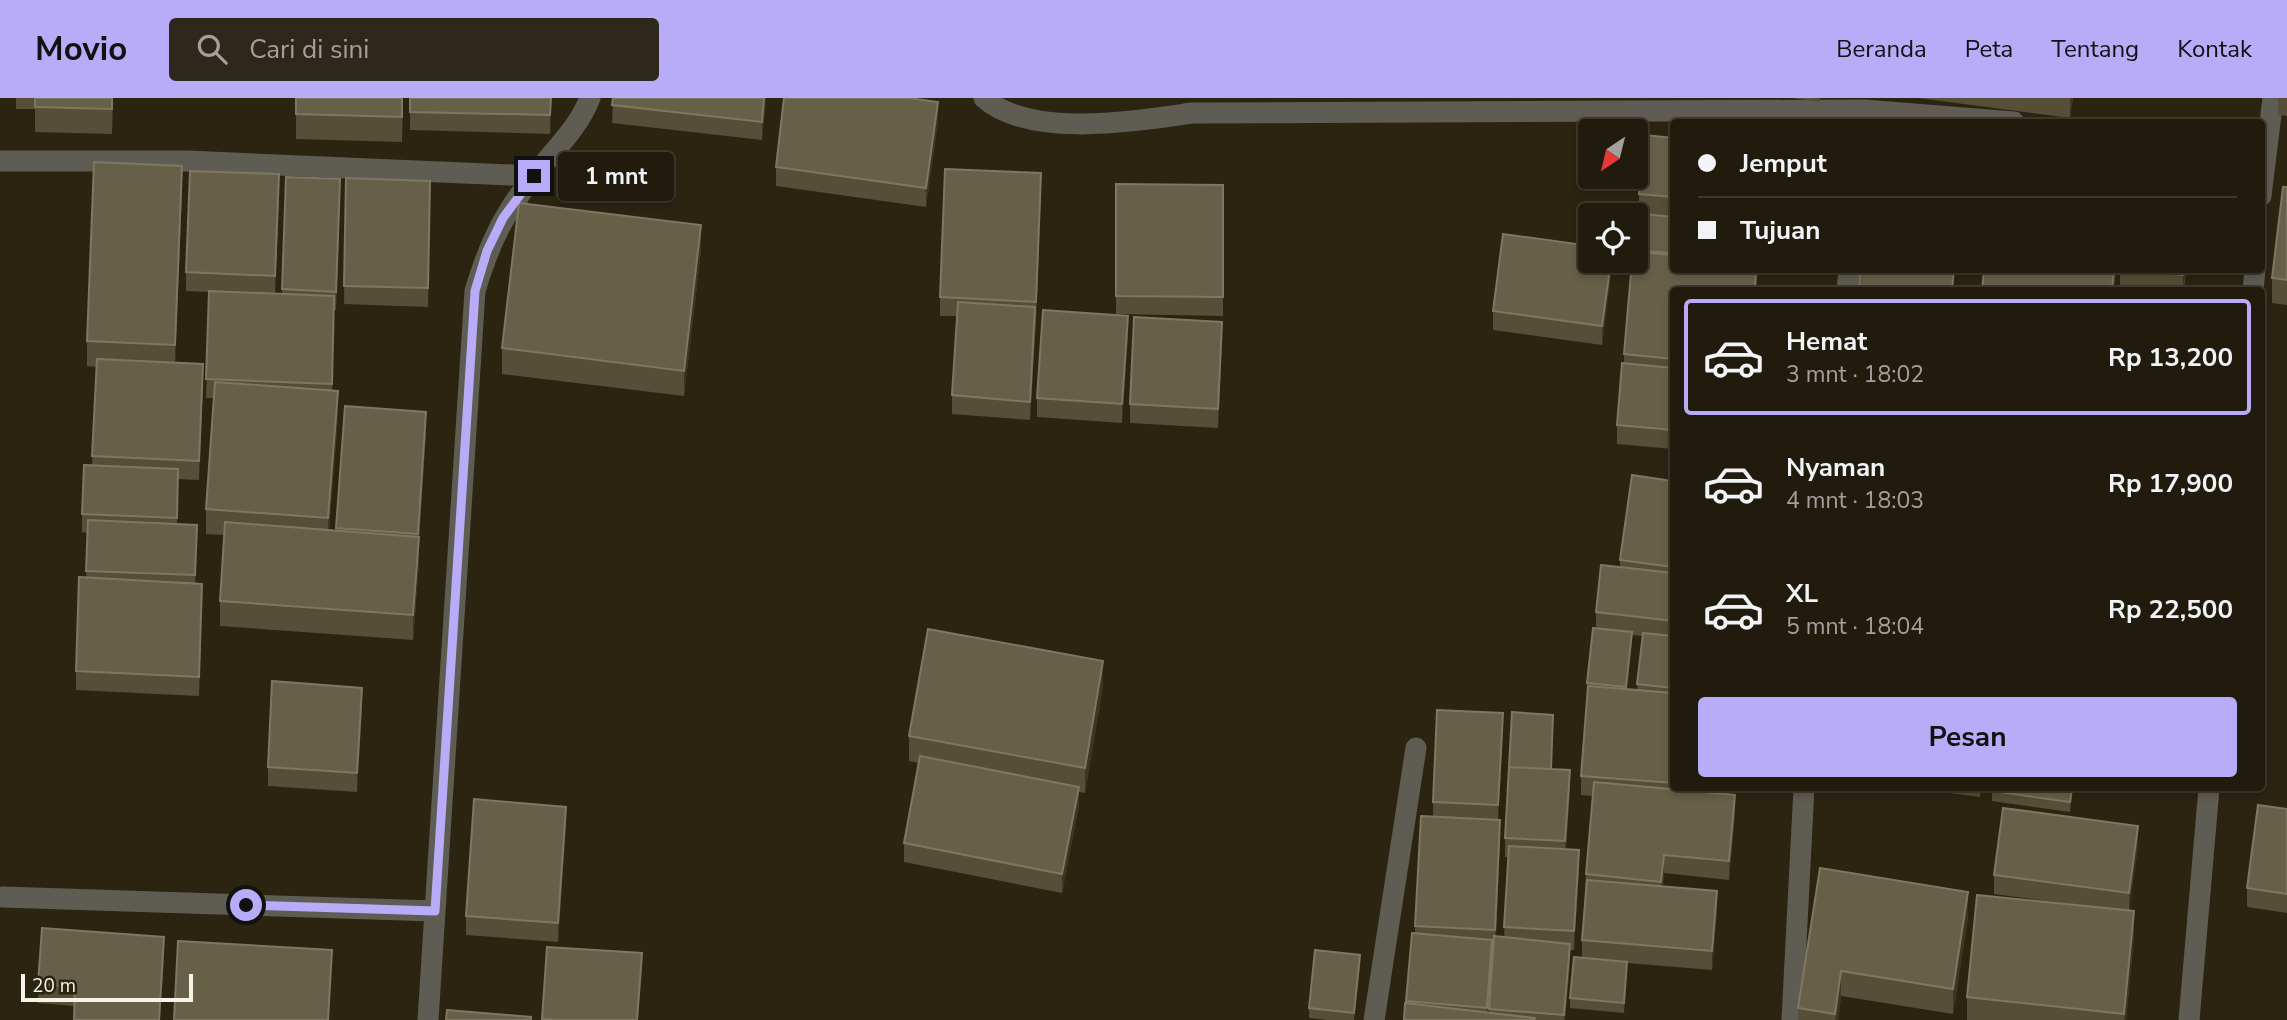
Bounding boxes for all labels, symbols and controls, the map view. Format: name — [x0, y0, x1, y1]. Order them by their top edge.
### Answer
search box — [169, 18, 659, 81]
text: Movio — [35, 27, 127, 72]
icon: search — [193, 30, 231, 68]
text: Cari di sini — [249, 32, 369, 67]
text: Beranda — [1836, 33, 1927, 65]
text: Peta — [1965, 33, 2013, 65]
text: Tentang — [2051, 33, 2139, 65]
text: Kontak — [2177, 33, 2252, 65]
north arrow — [1578, 119, 1648, 189]
map controls — [1578, 119, 1648, 273]
text: Jemput — [1740, 146, 1827, 181]
callout: 1 mnt — [558, 152, 674, 200]
route end — [518, 160, 550, 192]
text: 1 mnt — [585, 161, 647, 192]
button: locate — [1578, 203, 1648, 273]
text: Tujuan — [1740, 213, 1820, 248]
text: Hemat — [1786, 324, 1867, 359]
icon: car — [1702, 326, 1765, 389]
text: Rp 13,200 — [2108, 340, 2233, 375]
text: 3 mnt · 18:02 — [1786, 359, 1924, 390]
text: Nyaman — [1786, 450, 1885, 485]
icon: car — [1702, 452, 1765, 515]
text: Rp 17,900 — [2108, 466, 2233, 501]
text: 4 mnt · 18:03 — [1786, 485, 1924, 516]
text: XL — [1786, 576, 1818, 611]
icon: car — [1702, 578, 1765, 641]
text: Rp 22,500 — [2108, 592, 2233, 627]
text: 5 mnt · 18:04 — [1786, 611, 1924, 642]
button: Pesan — [1698, 697, 2237, 777]
route start — [230, 889, 262, 921]
scale bar — [21, 971, 192, 1003]
text: 20 m — [32, 973, 76, 999]

